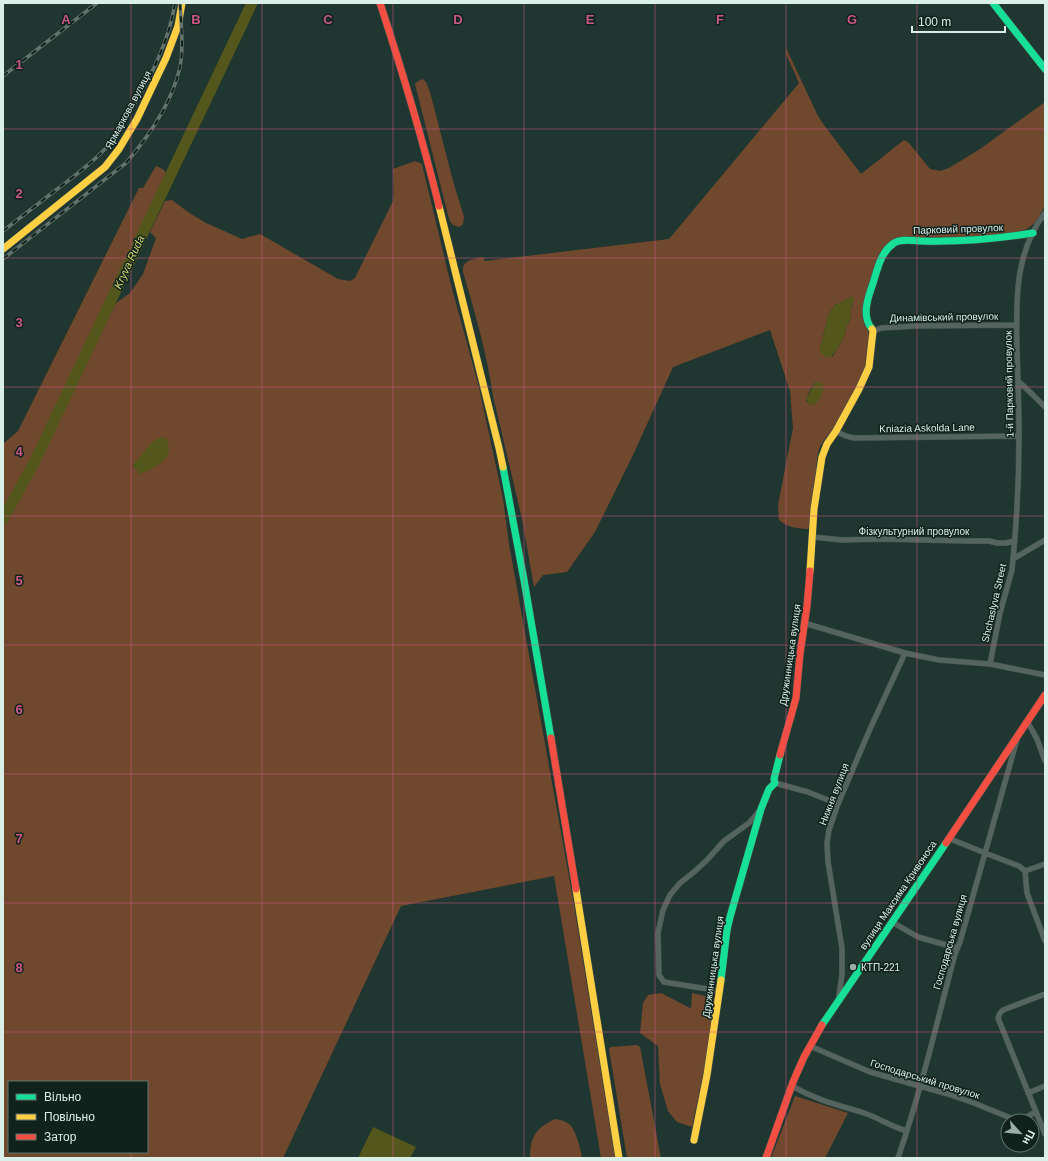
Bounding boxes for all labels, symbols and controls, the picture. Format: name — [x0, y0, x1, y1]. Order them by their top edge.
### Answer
scale bar — [912, 8, 1005, 34]
text: A — [61, 12, 71, 27]
text: B — [191, 12, 201, 27]
text: C — [323, 12, 333, 27]
text: D — [453, 12, 463, 27]
text: E — [586, 12, 595, 27]
text: F — [716, 12, 724, 27]
text: G — [847, 12, 857, 27]
text: 100 m — [918, 15, 951, 29]
text: 1 — [15, 57, 23, 72]
street label: Ярмаркова вулиця — [103, 69, 153, 151]
text: 2 — [15, 186, 23, 201]
street label: Парковий провулок — [913, 222, 1004, 236]
water label: Kryva Ruda — [111, 233, 147, 291]
street label: Динамівський провулок — [890, 311, 999, 323]
text: 3 — [15, 315, 23, 330]
street label: 1-й Парковий провулок — [1003, 330, 1015, 438]
street label: Kniazia Askolda Lane — [879, 422, 975, 434]
text: 4 — [15, 444, 23, 459]
street label: Фізкультурний провулок — [859, 526, 970, 537]
street label: Shchaslyva Street — [980, 562, 1008, 644]
text: 5 — [15, 573, 23, 588]
street label: Дружинницька вулиця — [777, 603, 803, 707]
text: 6 — [15, 702, 23, 717]
street label: Нижня вулиця — [817, 761, 851, 827]
text: 7 — [15, 831, 23, 846]
street label: вулиця Максима Кривоноса — [857, 838, 939, 952]
street label: Господарська вулиця — [931, 893, 969, 991]
street label: Дружинницька вулиця — [700, 915, 726, 1019]
text: 8 — [15, 960, 23, 975]
marker: КТП-221 — [848, 962, 858, 972]
place label: КТП-221 — [861, 962, 901, 973]
street label: Господарський провулок — [869, 1057, 982, 1101]
legend — [8, 1081, 148, 1153]
text: Вільно — [44, 1090, 82, 1104]
text: Повільно — [44, 1110, 95, 1124]
north arrow — [1000, 1113, 1040, 1153]
text: Пн — [1020, 1128, 1038, 1147]
text: Затор — [44, 1130, 77, 1144]

